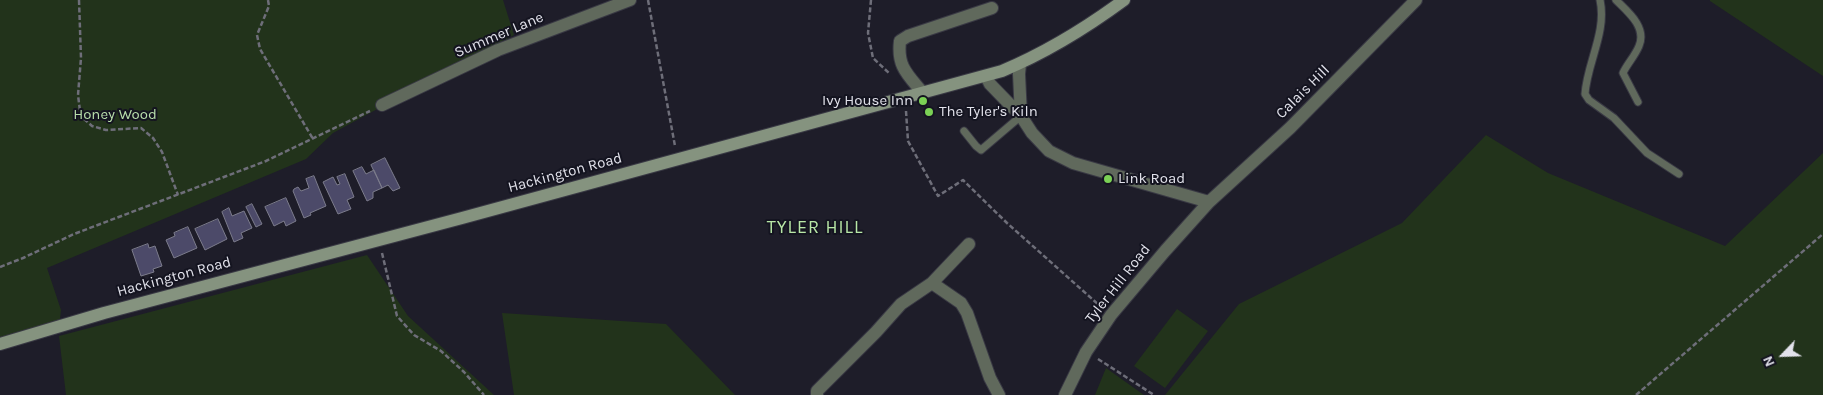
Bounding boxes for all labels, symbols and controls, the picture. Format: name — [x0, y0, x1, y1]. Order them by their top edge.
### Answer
street label: Summer Lane — [452, 8, 546, 62]
street label: Calais Hill — [1272, 61, 1334, 123]
place label: Ivy House Inn — [822, 92, 913, 110]
marker: Ivy House Inn — [917, 95, 929, 107]
place label: The Tyler's Kiln — [939, 103, 1038, 121]
park label: Honey Wood — [73, 106, 157, 124]
marker: The Tyler's Kiln — [923, 106, 935, 118]
street label: Hackington Road — [506, 149, 624, 197]
place label: Link Road — [1118, 170, 1185, 188]
marker: Link Road — [1102, 173, 1114, 185]
district label: TYLER HILL — [765, 217, 865, 239]
street label: Tyler Hill Road — [1082, 241, 1154, 327]
street label: Hackington Road — [115, 253, 233, 301]
north arrow — [1758, 330, 1808, 380]
text: N — [1759, 353, 1779, 369]

